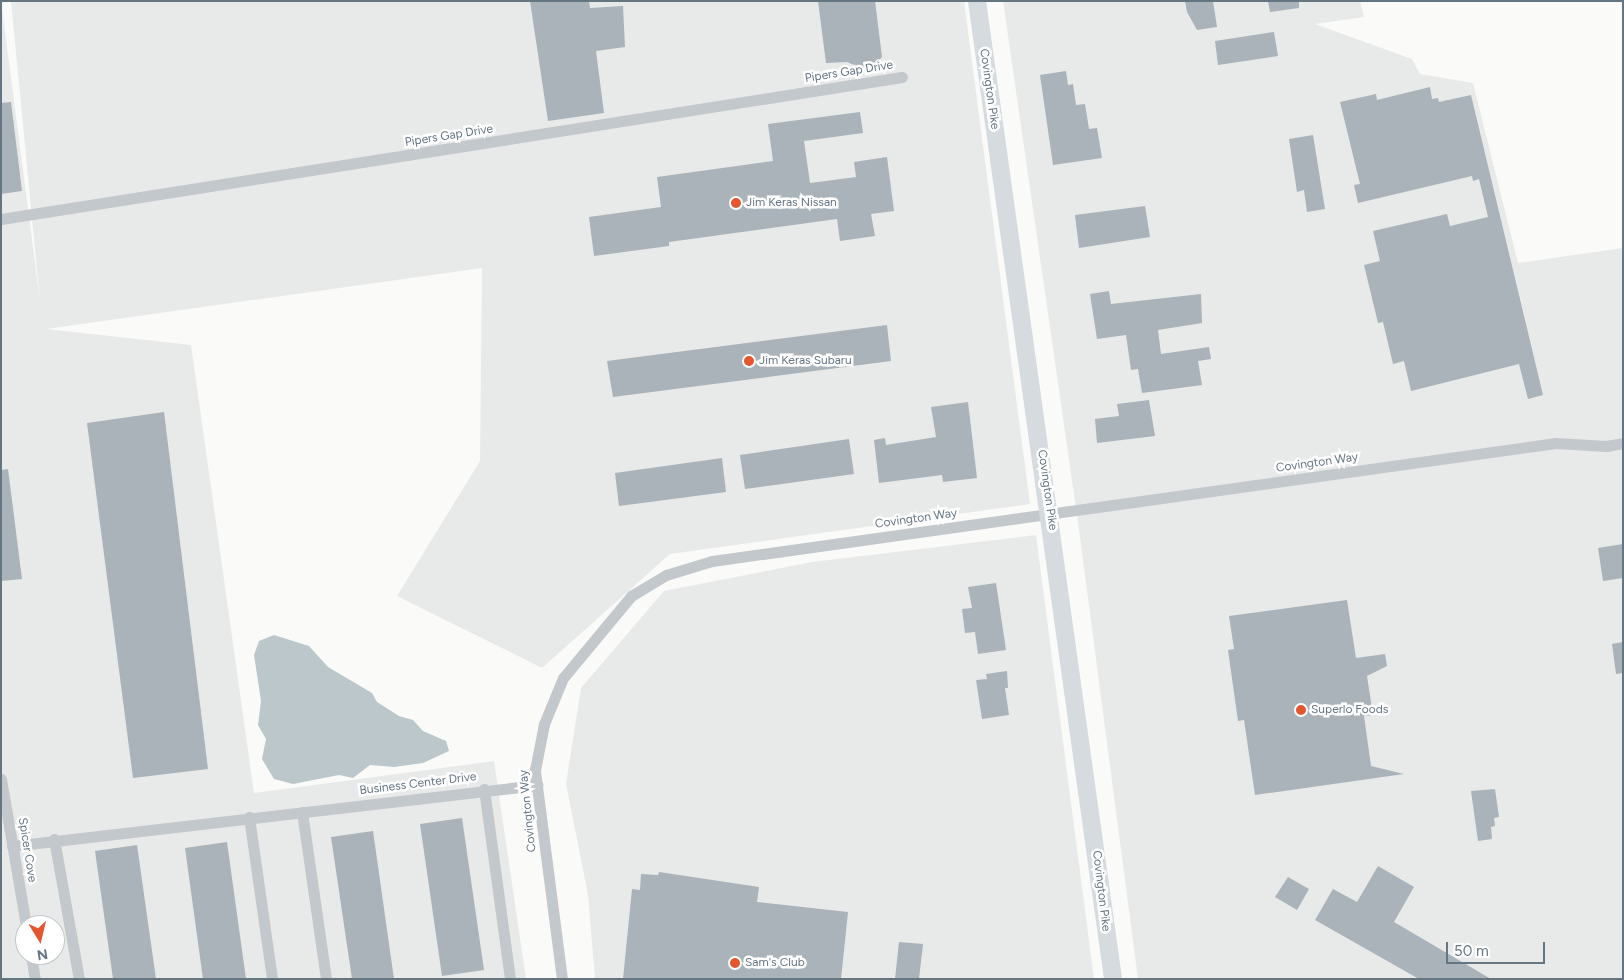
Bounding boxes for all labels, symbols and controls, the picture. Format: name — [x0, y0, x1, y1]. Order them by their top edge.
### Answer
street label: Covington Pike — [976, 48, 1002, 130]
street label: Pipers Gap Drive — [804, 58, 894, 86]
street label: Pipers Gap Drive — [404, 122, 494, 150]
place label: Jim Keras Nissan — [746, 196, 837, 210]
marker: Jim Keras Nissan — [730, 197, 742, 209]
place label: Jim Keras Subaru — [759, 354, 852, 368]
marker: Jim Keras Subaru — [743, 355, 755, 367]
street label: Covington Pike — [1034, 449, 1060, 531]
street label: Covington Way — [1275, 450, 1359, 476]
street label: Covington Way — [874, 506, 958, 532]
place label: Superlo Foods — [1311, 703, 1388, 717]
marker: Superlo Foods — [1295, 704, 1307, 716]
street label: Covington Way — [517, 769, 539, 853]
street label: Business Center Drive — [359, 770, 477, 798]
street label: Spicer Cove — [15, 817, 39, 883]
street label: Covington Pike — [1089, 850, 1113, 932]
north arrow — [15, 915, 65, 965]
scale bar — [1449, 932, 1548, 964]
text: 50 m — [1454, 942, 1489, 960]
text: N — [36, 945, 49, 964]
place label: Sam's Club — [745, 956, 805, 970]
marker: Sam's Club — [729, 957, 741, 969]

